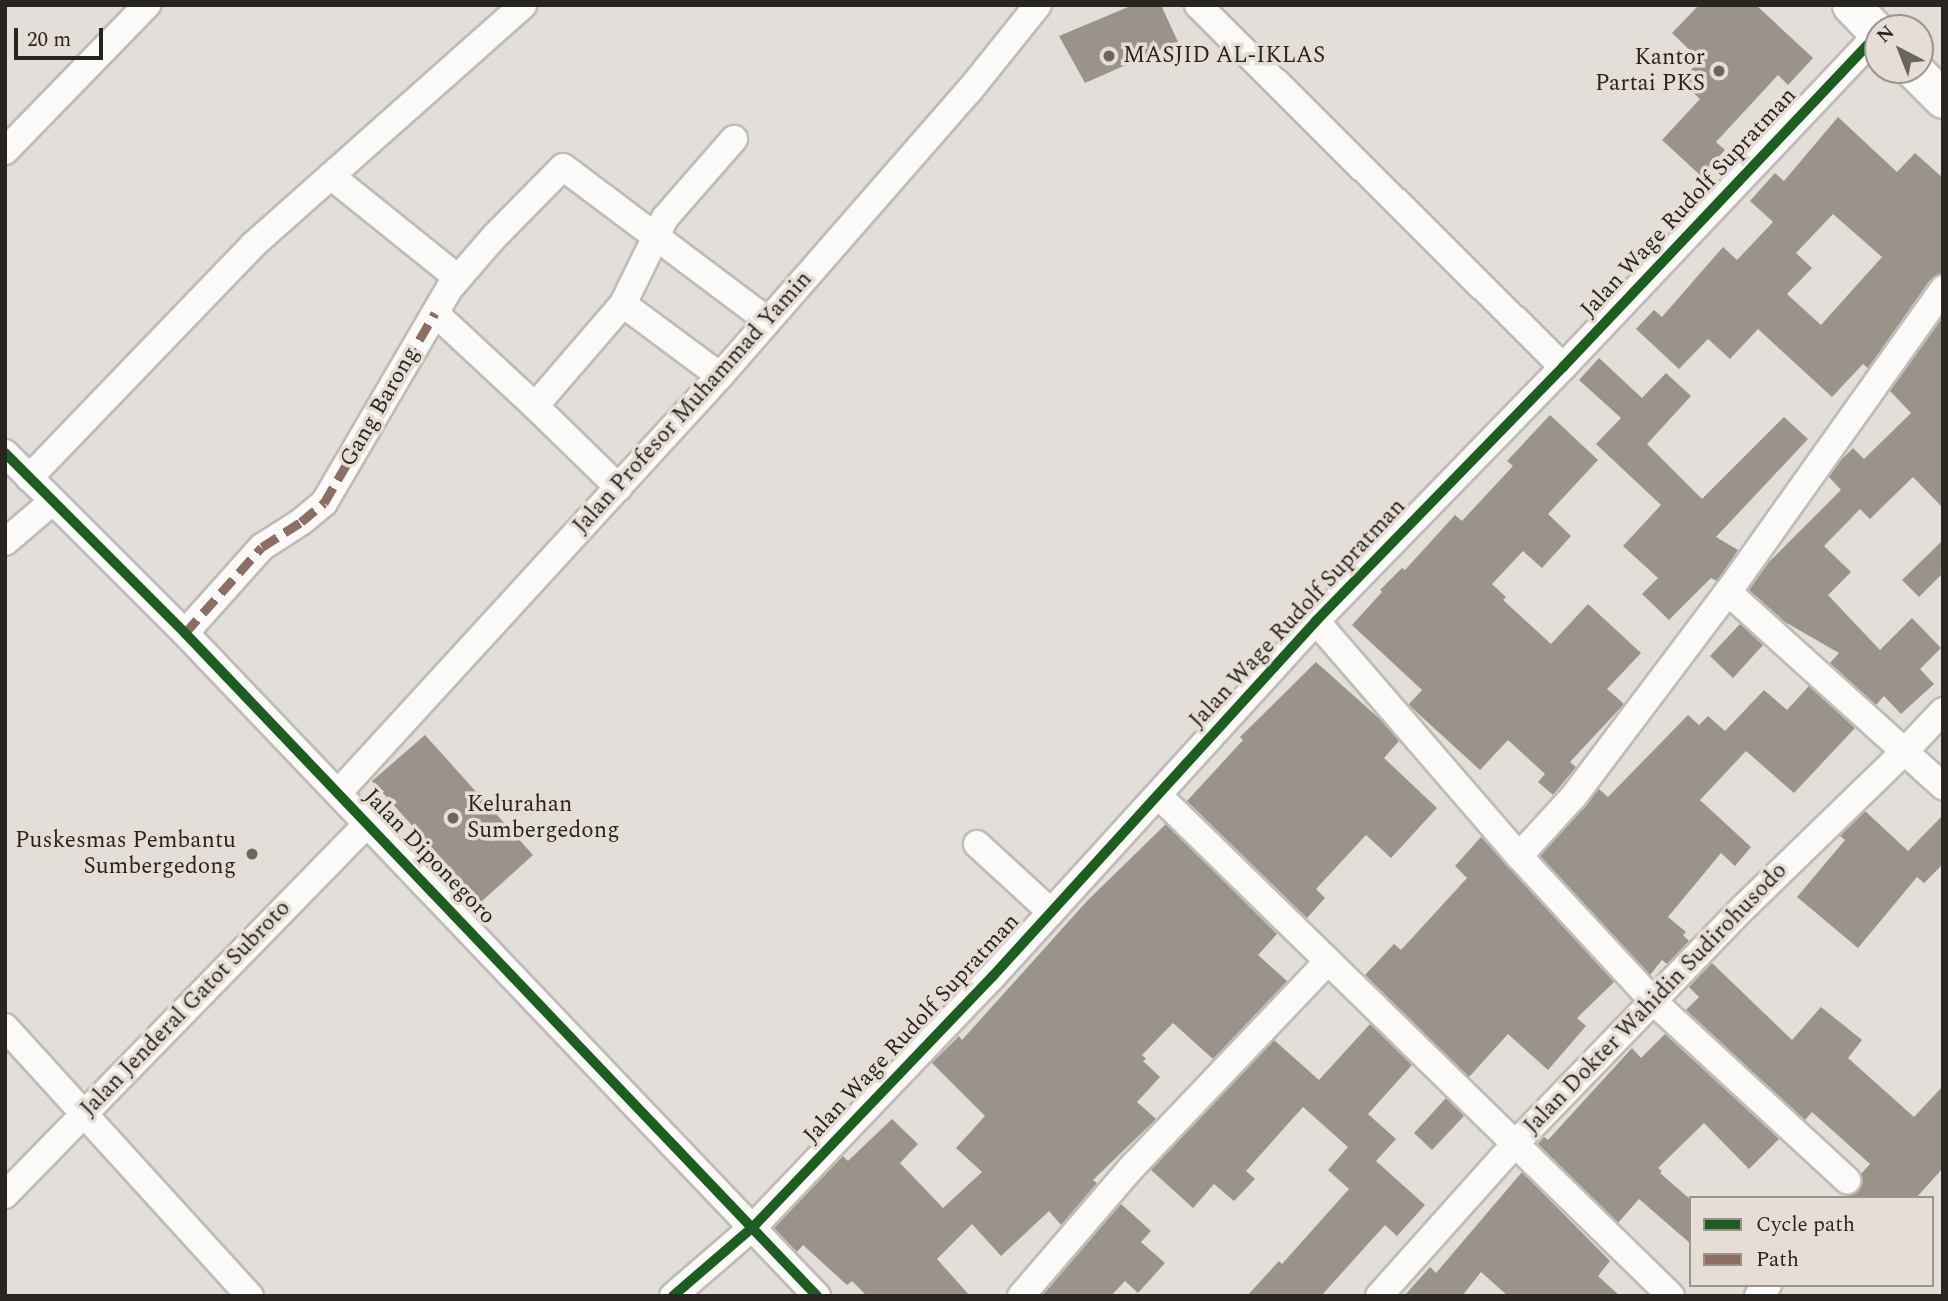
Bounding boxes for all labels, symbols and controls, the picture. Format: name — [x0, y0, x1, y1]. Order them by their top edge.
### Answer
scale bar — [18, 14, 107, 58]
north arrow — [1864, 14, 1934, 84]
text: N — [1870, 19, 1901, 50]
text: 20 m — [27, 24, 71, 56]
place label: MASJID AL-IKLAS — [1123, 42, 1325, 70]
place label: Kantor Partai PKS — [1595, 44, 1705, 98]
marker: MASJID AL-IKLAS — [1101, 48, 1117, 64]
marker: Kantor Partai PKS — [1711, 63, 1727, 79]
street label: Jalan Wage Rudolf Supratman — [1575, 82, 1803, 324]
street label: Jalan Profesor Muhammad Yamin — [568, 266, 818, 540]
street label: Gang Barong — [334, 342, 426, 472]
street label: Jalan Wage Rudolf Supratman — [1184, 493, 1412, 735]
street label: Jalan Diponegoro — [357, 783, 501, 931]
place label: Kelurahan Sumbergedong — [467, 791, 619, 845]
marker: Kelurahan Sumbergedong — [445, 810, 461, 826]
place label: Puskesmas Pembantu Sumbergedong — [15, 827, 236, 881]
marker: Puskesmas Pembantu Sumbergedong — [242, 844, 262, 864]
street label: Jalan Dokter Wahidin Sudirohusodo — [1519, 857, 1793, 1141]
street label: Jalan Jenderal Gatot Subroto — [75, 895, 297, 1123]
street label: Jalan Wage Rudolf Supratman — [798, 908, 1026, 1150]
legend — [1689, 1196, 1934, 1287]
text: Cycle path — [1756, 1209, 1855, 1241]
text: Path — [1756, 1244, 1799, 1276]

